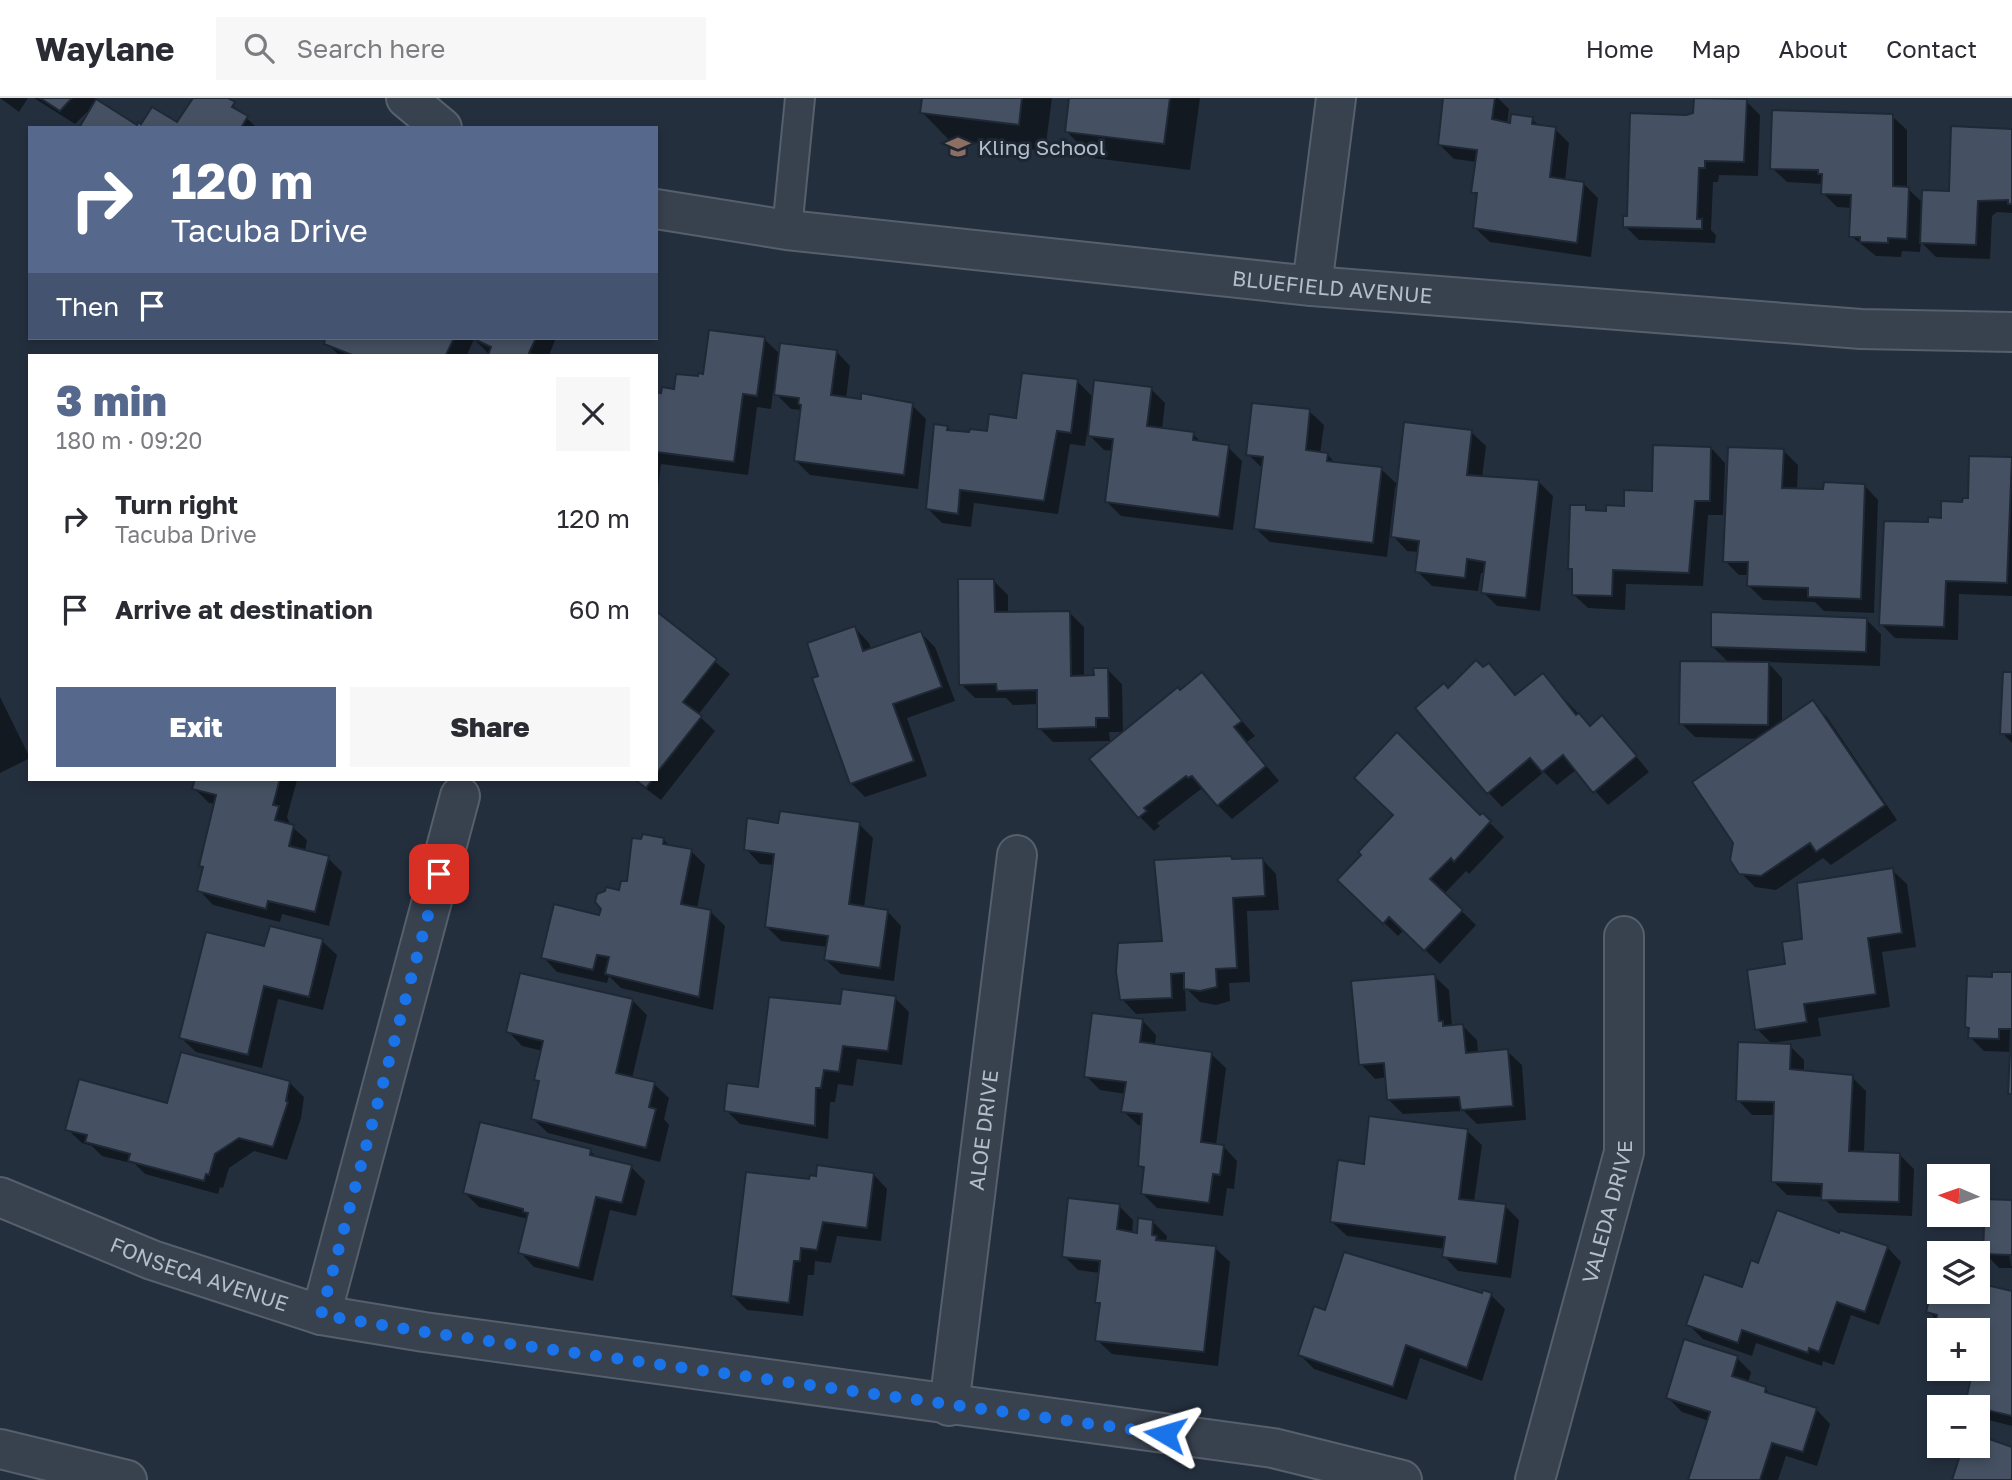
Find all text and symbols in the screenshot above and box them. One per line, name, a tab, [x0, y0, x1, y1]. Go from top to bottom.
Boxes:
search box	[216, 17, 706, 80]
text: Waylane	[35, 29, 174, 68]
icon: search	[240, 29, 278, 67]
text: Search here	[296, 33, 445, 64]
text: Home	[1586, 34, 1654, 63]
text: Map	[1692, 34, 1741, 63]
text: About	[1779, 34, 1848, 63]
text: Contact	[1886, 34, 1977, 63]
school or university icon: Kling School	[944, 133, 972, 161]
place label: Kling School	[978, 134, 1105, 160]
text: 120 m	[171, 151, 313, 210]
icon: right	[56, 154, 147, 245]
text: Tacuba Drive	[171, 211, 368, 249]
street label: BLUEFIELD AVENUE	[1231, 265, 1433, 308]
icon: arrive	[133, 287, 171, 325]
text: Then	[56, 291, 119, 322]
text: 3 min	[56, 375, 167, 425]
button: close	[556, 377, 630, 451]
text: 180 m · 09:20	[56, 426, 203, 454]
text: Turn right	[115, 489, 238, 520]
icon: right	[56, 500, 94, 538]
text: 120 m	[557, 503, 630, 534]
text: Tacuba Drive	[115, 520, 257, 548]
icon: arrive	[56, 591, 94, 629]
text: Arrive at destination	[115, 594, 373, 625]
text: 60 m	[569, 594, 630, 625]
button: Exit	[56, 687, 336, 767]
button: Share	[350, 687, 630, 767]
pin	[409, 844, 469, 904]
icon: arrive	[420, 855, 458, 893]
street label: ALOE DRIVE	[963, 1068, 1003, 1192]
street label: VALEDA DRIVE	[1576, 1140, 1637, 1286]
north arrow	[1927, 1164, 1990, 1227]
map controls	[1927, 1164, 1990, 1458]
street label: FONSECA AVENUE	[107, 1231, 292, 1317]
button: layers	[1927, 1241, 1990, 1304]
button: +	[1927, 1318, 1990, 1381]
button: −	[1927, 1395, 1990, 1458]
position arrow	[1128, 1397, 1202, 1471]

